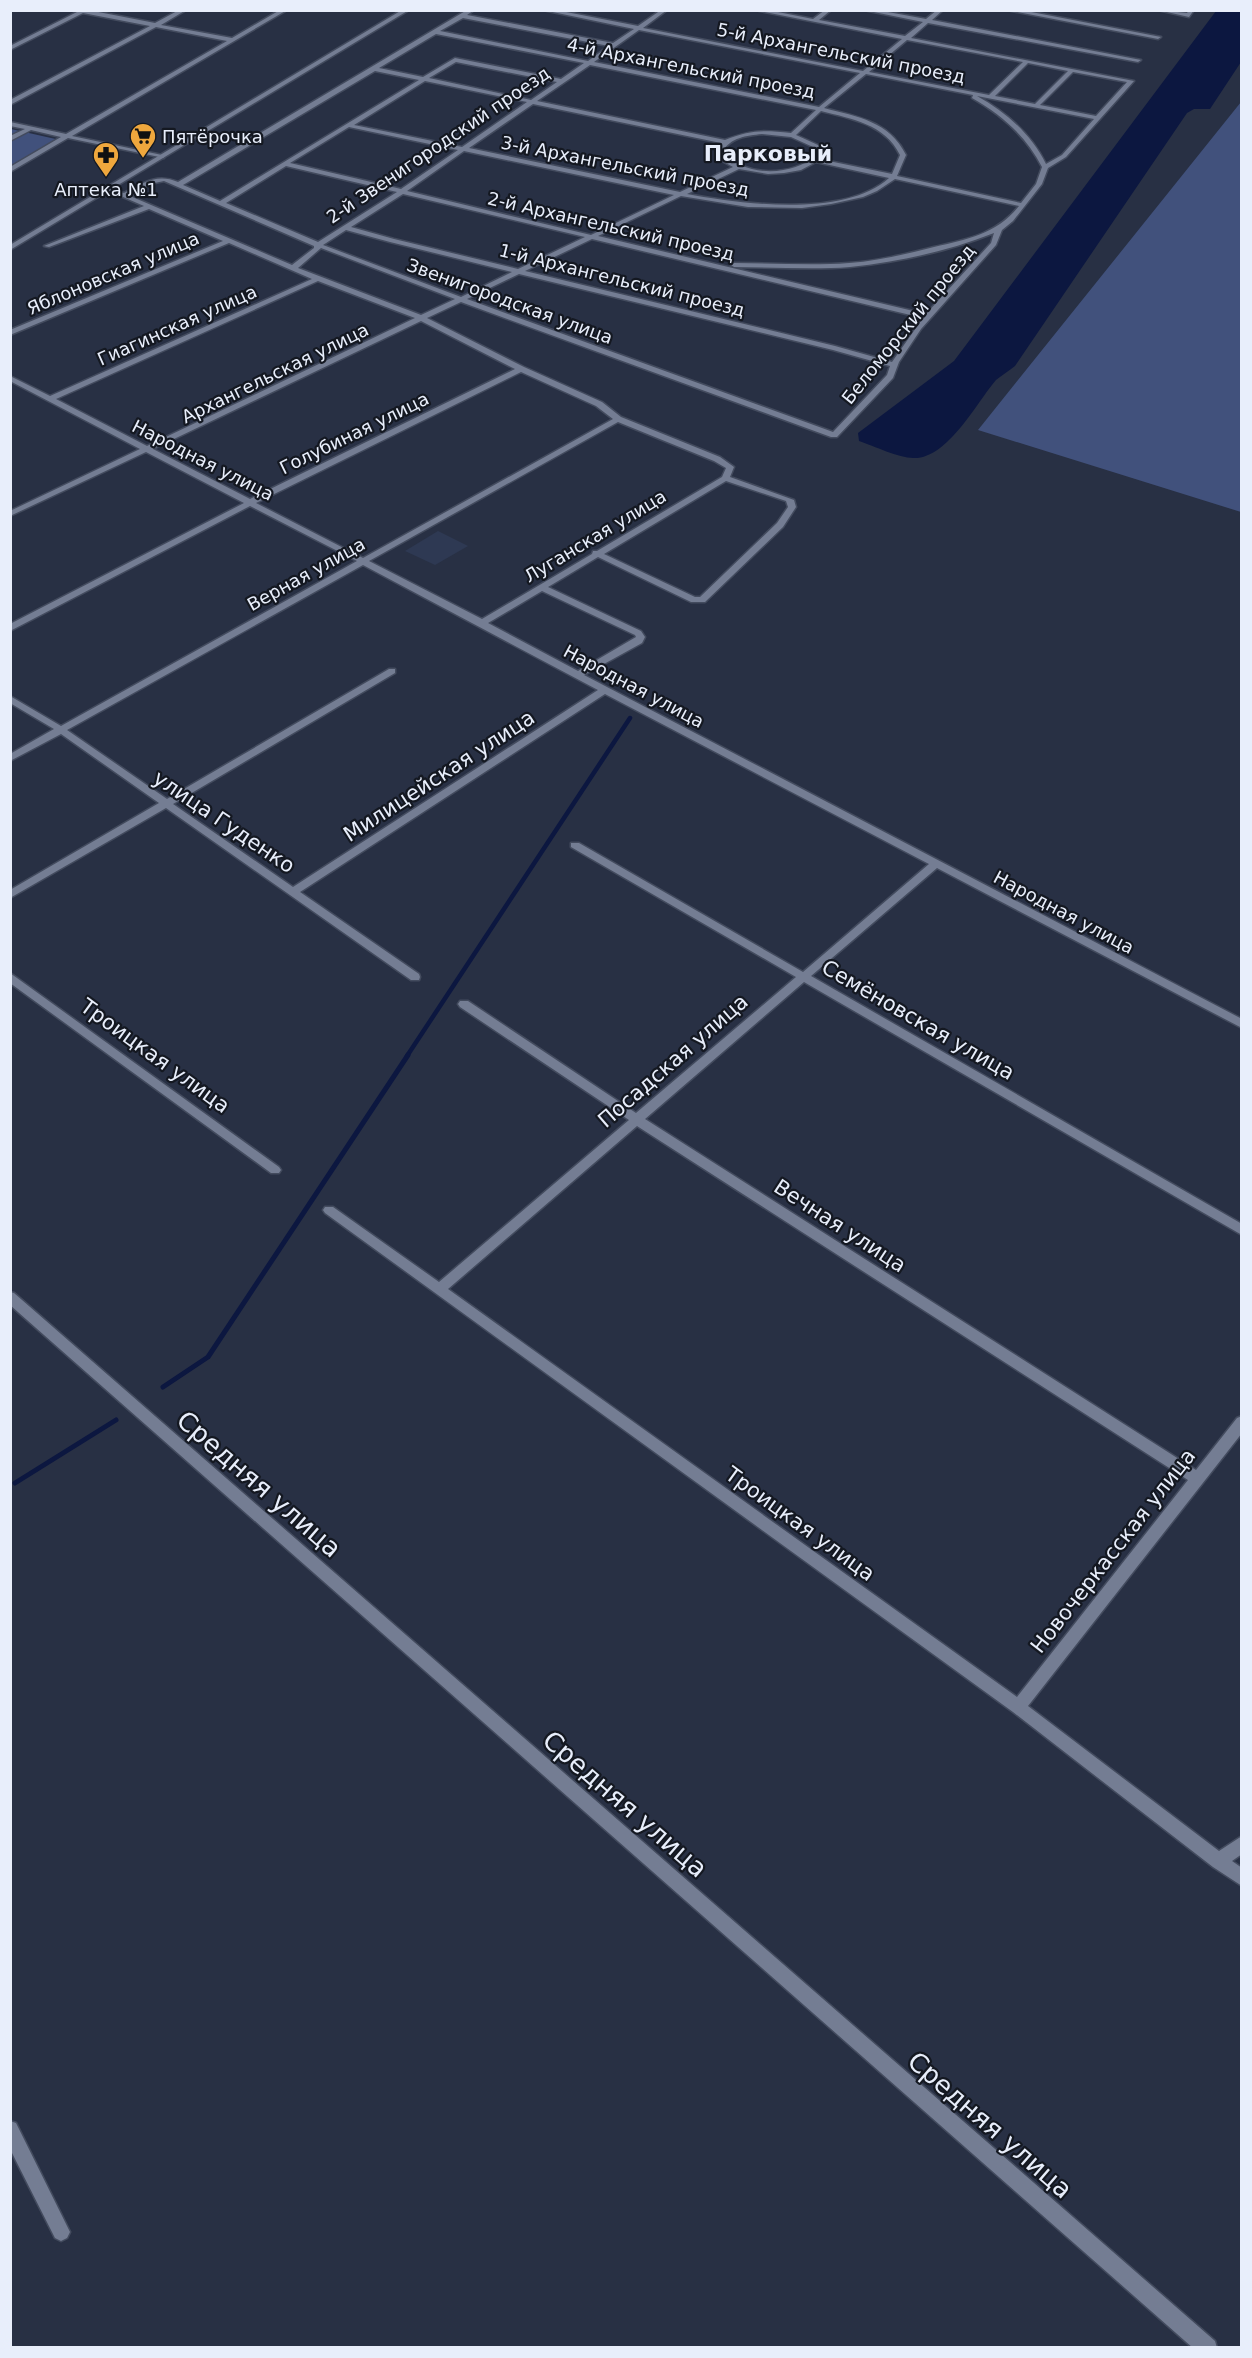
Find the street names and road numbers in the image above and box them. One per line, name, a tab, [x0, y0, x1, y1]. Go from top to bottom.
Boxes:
street label: 5-й Архангельский проезд	[715, 19, 967, 87]
street label: 4-й Архангельский проезд	[565, 34, 817, 102]
street label: 2-й Звенигородский проезд	[322, 62, 554, 228]
street label: 3-й Архангельский проезд	[499, 132, 751, 200]
street label: 2-й Архангельский проезд	[486, 187, 736, 265]
street label: Яблоновская улица	[24, 227, 202, 319]
street label: 1-й Архангельский проезд	[497, 239, 747, 321]
street label: Беломорский проезд	[837, 240, 979, 408]
street label: Звенигородская улица	[404, 254, 616, 348]
street label: Гиагинская улица	[94, 280, 260, 370]
street label: Архангельская улица	[178, 319, 372, 427]
street label: Голубиная улица	[276, 388, 432, 478]
street label: Народная улица	[129, 415, 277, 505]
street label: Луганская улица	[520, 485, 670, 587]
street label: Верная улица	[243, 533, 369, 615]
street label: Народная улица	[560, 640, 708, 732]
street label: Милицейская улица	[339, 705, 539, 847]
street label: улица Гуденко	[149, 766, 299, 878]
street label: Народная улица	[990, 866, 1138, 958]
street label: Семёновская улица	[817, 955, 1019, 1085]
street label: Посадская улица	[593, 989, 753, 1133]
street label: Троицкая улица	[75, 993, 234, 1118]
street label: Вечная улица	[770, 1174, 910, 1278]
street label: Средняя улица	[171, 1405, 347, 1563]
street label: Новочеркасская улица	[1026, 1444, 1200, 1658]
street label: Троицкая улица	[720, 1461, 879, 1586]
street label: Средняя улица	[537, 1725, 713, 1883]
street label: Средняя улица	[902, 2046, 1078, 2204]

